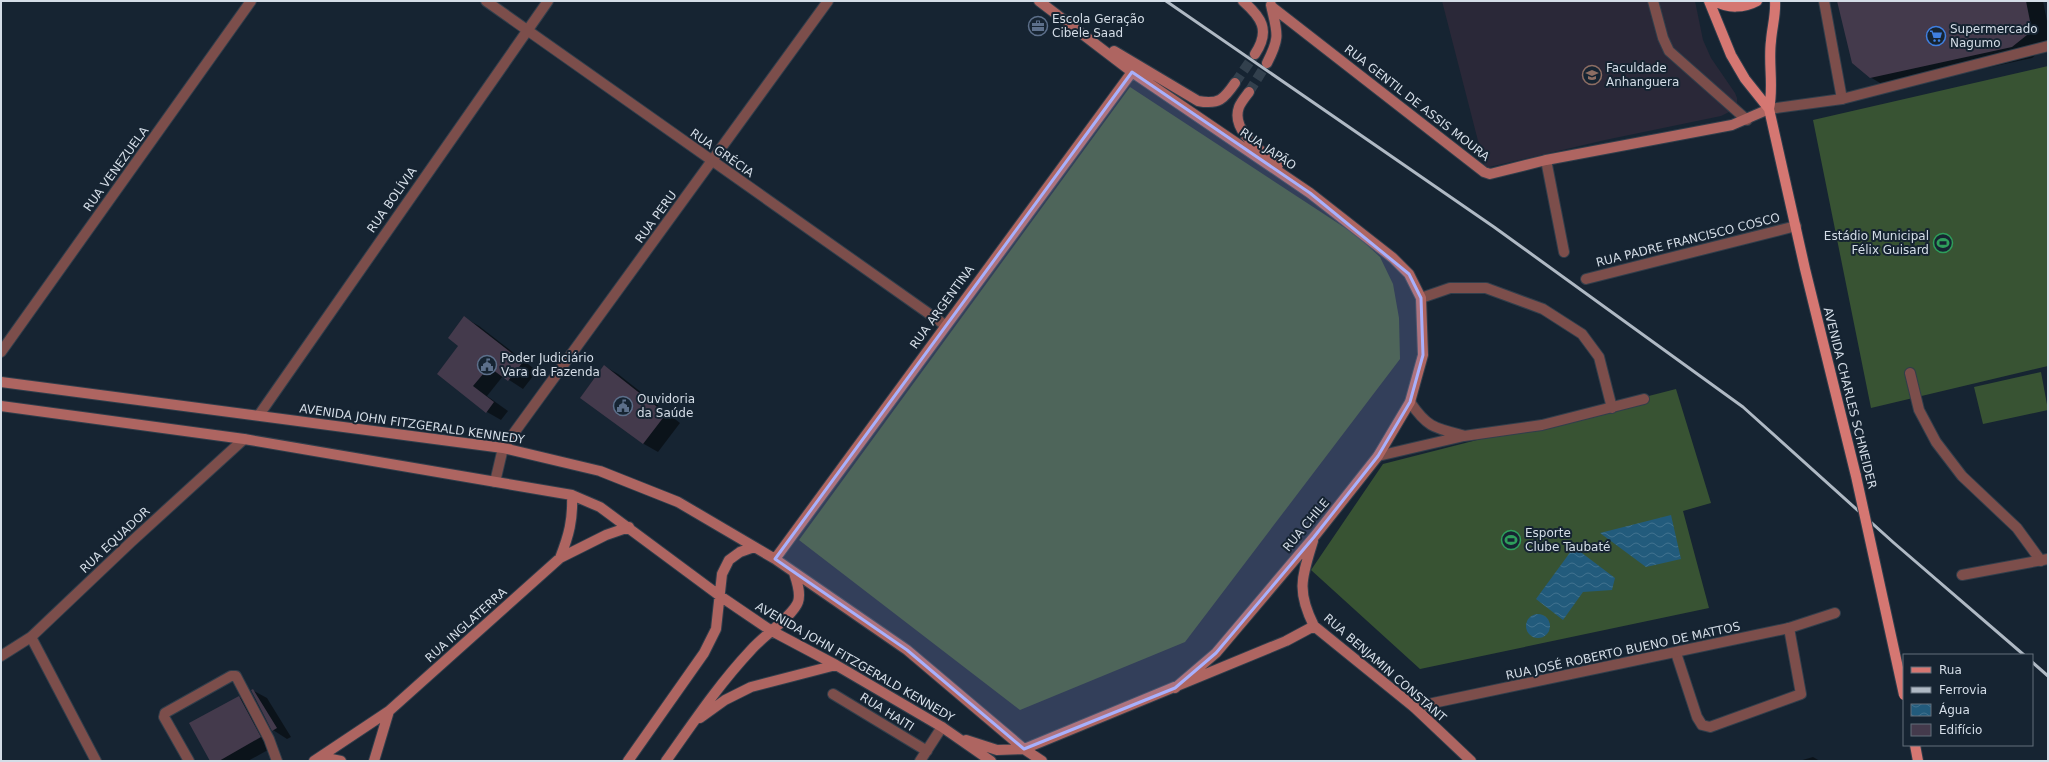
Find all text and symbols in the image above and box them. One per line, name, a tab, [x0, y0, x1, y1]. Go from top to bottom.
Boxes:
place label: Escola Geração Cibele Saad	[1052, 12, 1145, 40]
office icon: Escola Geração Cibele Saad	[1027, 15, 1049, 37]
place label: Supermercado Nagumo	[1950, 22, 2038, 50]
supermarket icon: Supermercado Nagumo	[1925, 25, 1947, 47]
street label: RUA GENTIL DE ASSIS MOURA	[1342, 42, 1493, 164]
place label: Faculdade Anhanguera	[1606, 61, 1679, 89]
school or university icon: Faculdade Anhanguera	[1581, 64, 1603, 86]
street label: RUA VENEZUELA	[81, 123, 152, 214]
street label: RUA JAPÃO	[1237, 124, 1299, 173]
street label: RUA GRÉCIA	[687, 125, 758, 181]
street label: RUA BOLÍVIA	[363, 163, 420, 235]
street label: RUA PERU	[632, 188, 680, 246]
street label: RUA PADRE FRANCISCO COSCO	[1595, 210, 1781, 270]
place label: Estádio Municipal Félix Guisard	[1824, 229, 1929, 257]
sports icon: Estádio Municipal Félix Guisard	[1932, 232, 1954, 254]
street label: RUA ARGENTINA	[907, 262, 977, 351]
street label: AVENIDA CHARLES SCHNEIDER	[1821, 306, 1879, 490]
place label: Poder Judiciário Vara da Fazenda	[501, 351, 600, 379]
public building icon: Poder Judiciário Vara da Fazenda	[476, 354, 498, 376]
place label: Ouvidoria da Saúde	[637, 392, 695, 420]
public building icon: Ouvidoria da Saúde	[612, 395, 634, 417]
street label: AVENIDA JOHN FITZGERALD KENNEDY	[299, 401, 526, 447]
street label: RUA CHILE	[1280, 496, 1332, 554]
street label: RUA EQUADOR	[77, 504, 153, 576]
place label: Esporte Clube Taubaté	[1525, 526, 1611, 554]
sports icon: Esporte Clube Taubaté	[1500, 529, 1522, 551]
street label: RUA INGLATERRA	[422, 584, 510, 665]
street label: AVENIDA JOHN FITZGERALD KENNEDY	[753, 599, 957, 725]
street label: RUA BENJAMIN CONSTANT	[1321, 611, 1450, 725]
street label: RUA JOSÉ ROBERTO BUENO DE MATTOS	[1504, 618, 1742, 683]
legend	[1903, 654, 2033, 746]
text: Rua	[1939, 663, 1962, 677]
text: Ferrovia	[1939, 683, 1987, 697]
street label: RUA HAITI	[858, 690, 916, 734]
text: Água	[1939, 702, 1970, 717]
text: Edifício	[1939, 723, 1982, 737]

